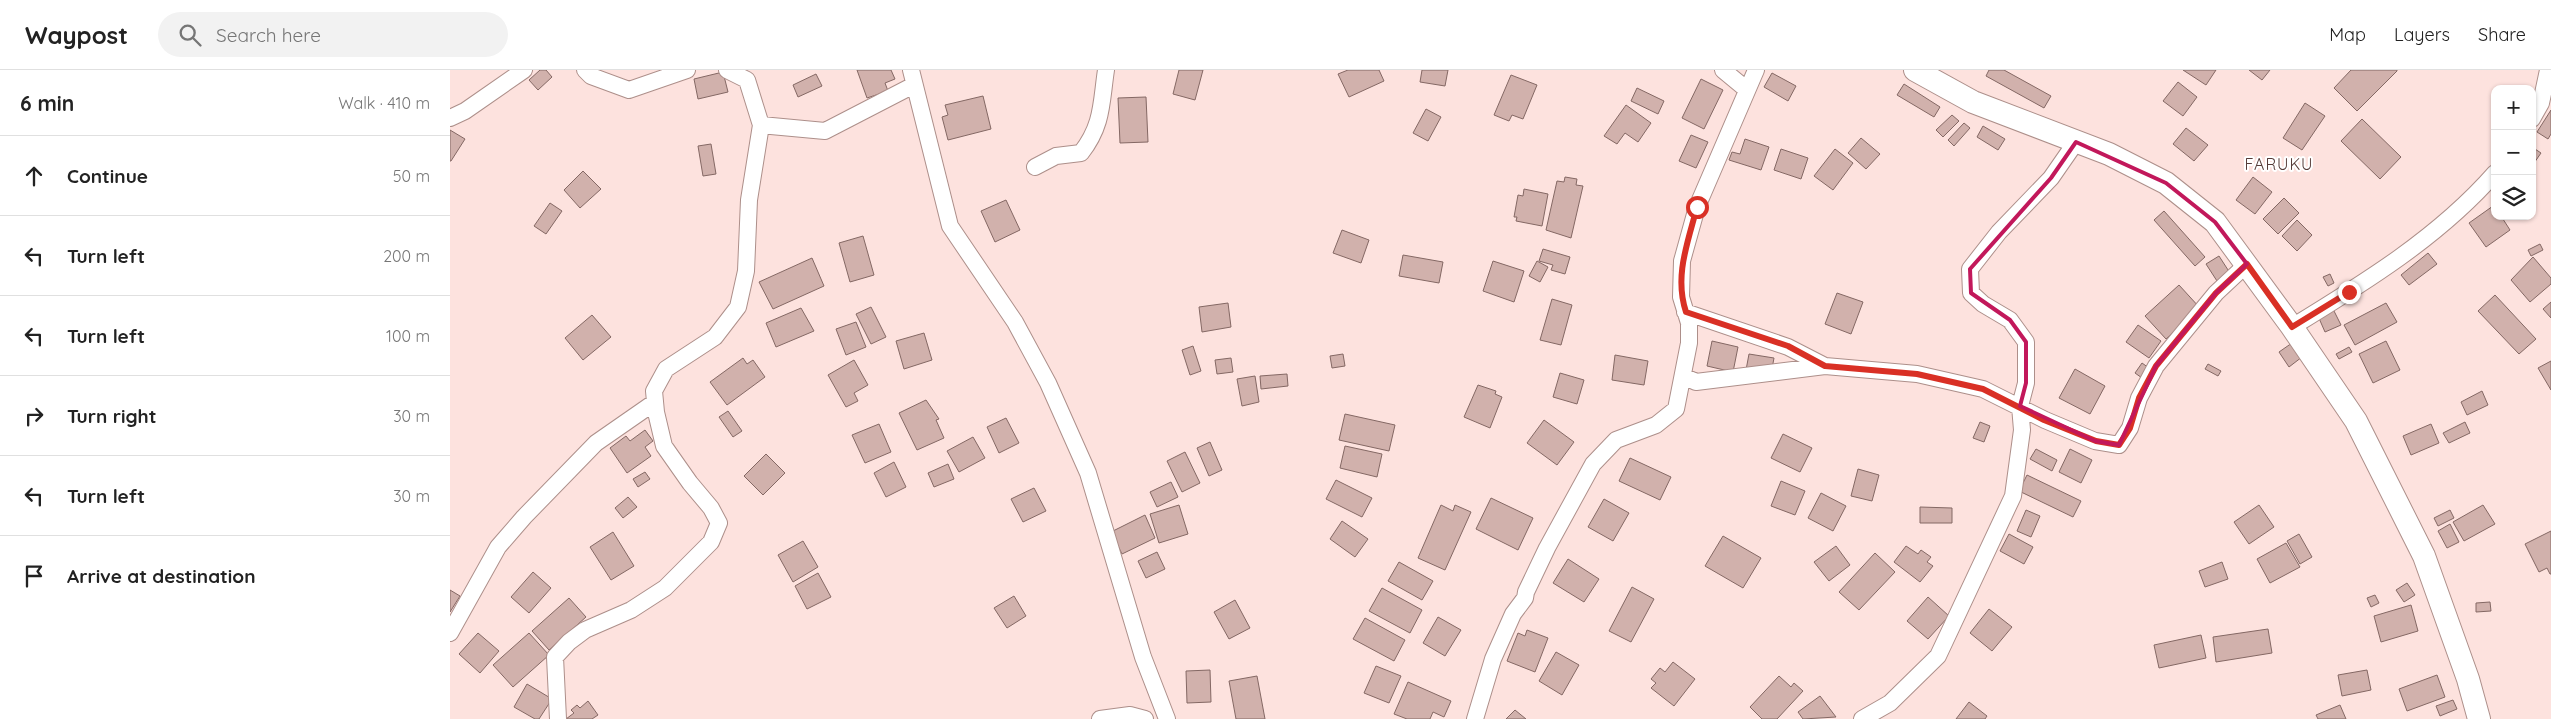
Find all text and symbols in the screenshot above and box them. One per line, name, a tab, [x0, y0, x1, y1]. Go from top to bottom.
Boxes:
search box	[158, 12, 508, 57]
text: Waypost	[25, 20, 128, 50]
icon: search	[176, 21, 204, 49]
text: Search here	[216, 23, 321, 47]
text: Map	[2329, 23, 2366, 46]
text: Layers	[2394, 23, 2450, 46]
text: Share	[2478, 23, 2526, 46]
map controls	[2491, 85, 2536, 220]
button: +	[2491, 85, 2536, 130]
text: 6 min	[20, 90, 74, 116]
text: Walk · 410 m	[338, 93, 430, 113]
button: −	[2491, 130, 2536, 175]
district label: FARUKU	[2245, 154, 2313, 174]
icon: ahead	[20, 162, 48, 190]
text: Continue	[67, 164, 148, 188]
text: 50 m	[393, 166, 430, 186]
button: layers	[2491, 175, 2536, 220]
route start	[1686, 196, 1709, 219]
icon: left	[20, 242, 48, 270]
text: Turn left	[67, 244, 145, 268]
text: 200 m	[383, 246, 430, 266]
route end	[2338, 281, 2361, 304]
icon: left	[20, 322, 48, 350]
text: Turn left	[67, 324, 145, 348]
text: 100 m	[386, 326, 430, 346]
icon: right	[20, 402, 48, 430]
text: Turn right	[67, 404, 156, 428]
text: 30 m	[393, 406, 430, 426]
icon: left	[20, 482, 48, 510]
text: Turn left	[67, 484, 145, 508]
text: 30 m	[393, 486, 430, 506]
icon: arrive	[20, 562, 48, 590]
text: Arrive at destination	[67, 564, 256, 588]

